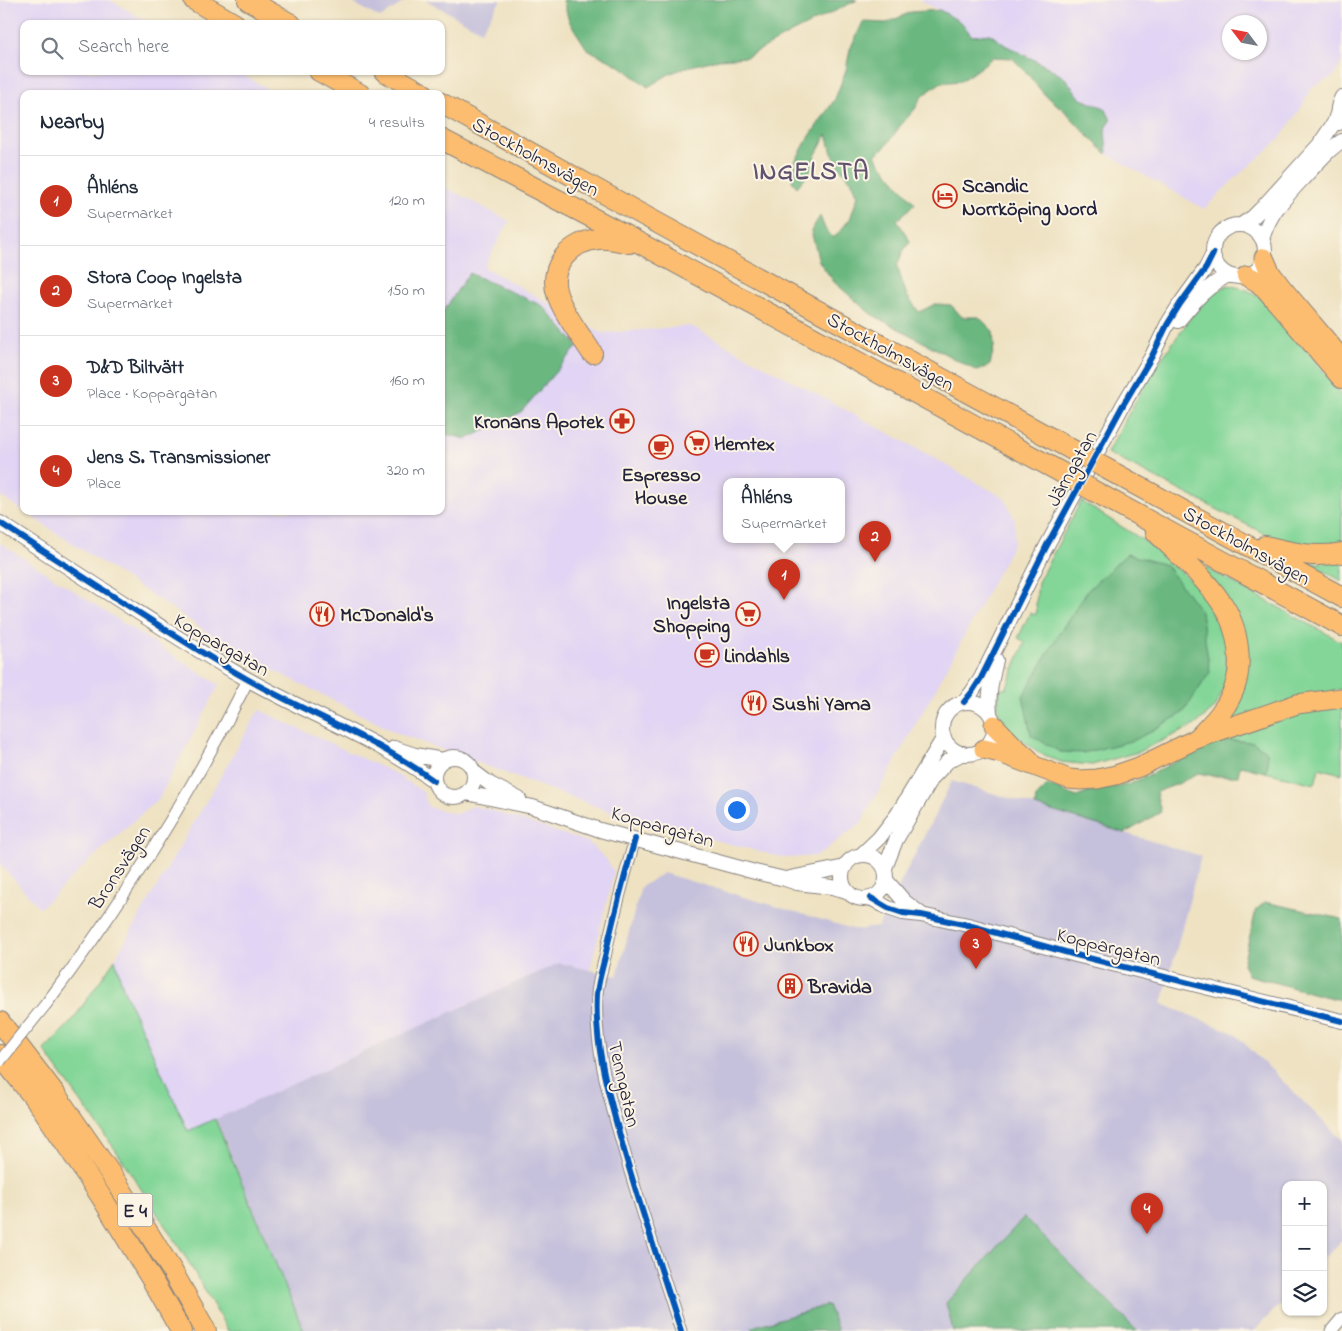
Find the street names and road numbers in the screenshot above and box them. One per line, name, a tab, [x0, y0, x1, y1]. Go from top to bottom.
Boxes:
street label: Stockholmsvägen	[465, 111, 604, 206]
street label: Stockholmsvägen	[820, 306, 959, 401]
street label: Järngatan	[1040, 426, 1107, 513]
street label: Stockholmsvägen	[1176, 500, 1315, 595]
street label: Koppargatan	[167, 607, 274, 686]
street label: Koppargatan	[607, 800, 717, 858]
street label: Bronsvägen	[82, 820, 160, 918]
street label: Koppargatan	[1053, 922, 1163, 976]
street label: Tenngatan	[598, 1039, 647, 1131]
road number: E 4	[118, 1194, 152, 1226]

